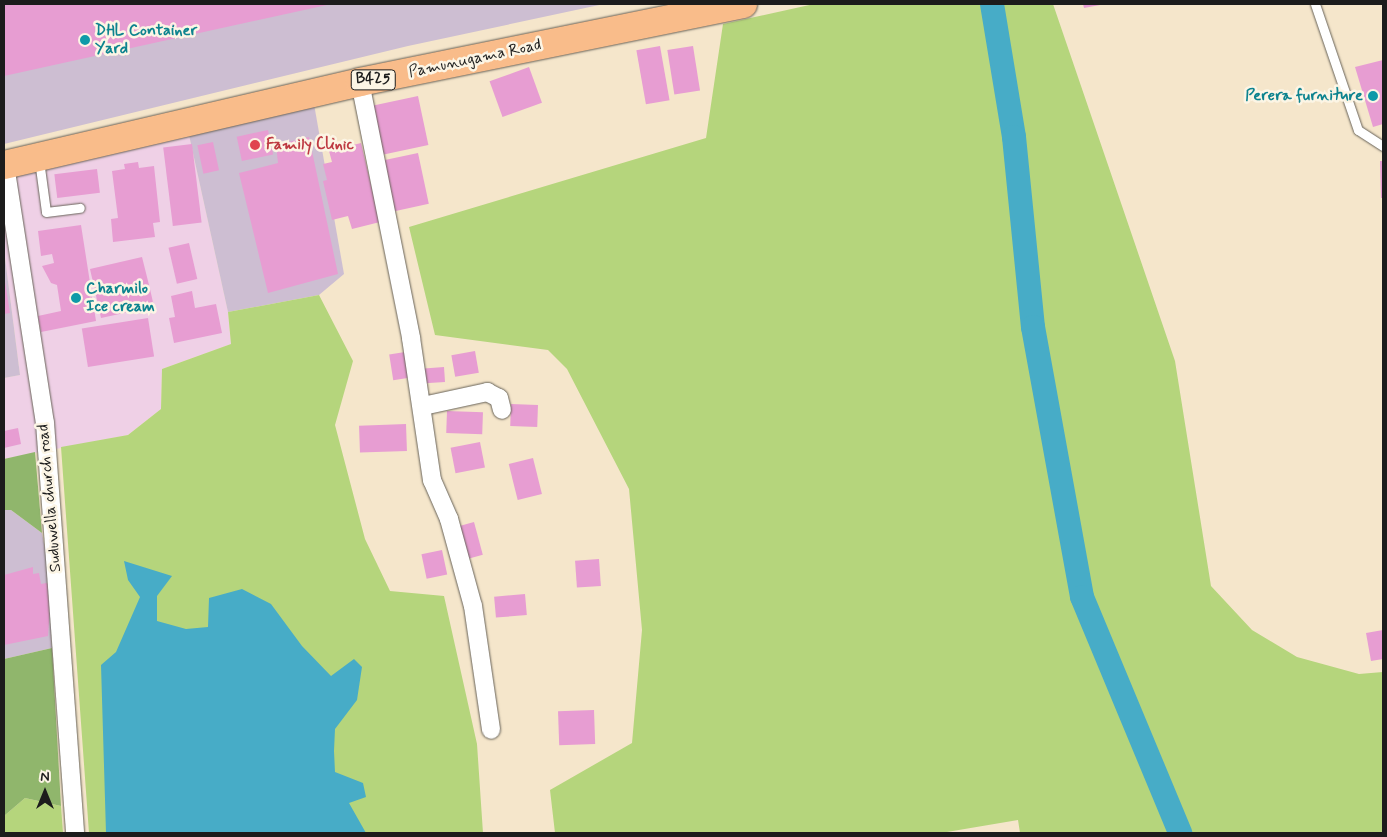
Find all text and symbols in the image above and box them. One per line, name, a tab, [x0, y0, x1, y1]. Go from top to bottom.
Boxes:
place label: DHL Container Yard	[95, 21, 197, 59]
marker: DHL Container Yard	[79, 34, 91, 46]
street label: Pamunugama Road	[407, 36, 543, 82]
road number: B425	[350, 68, 396, 92]
place label: Perera furniture	[1245, 86, 1363, 106]
marker: Perera furniture	[1367, 90, 1379, 102]
place label: Family Clinic	[266, 135, 356, 155]
marker: Family Clinic	[248, 138, 262, 152]
place label: Charmilo Ice cream	[86, 279, 158, 317]
marker: Charmilo Ice cream	[70, 292, 82, 304]
street label: Suduwella church road	[34, 423, 66, 573]
north arrow	[20, 767, 70, 817]
text: N	[40, 768, 50, 786]

